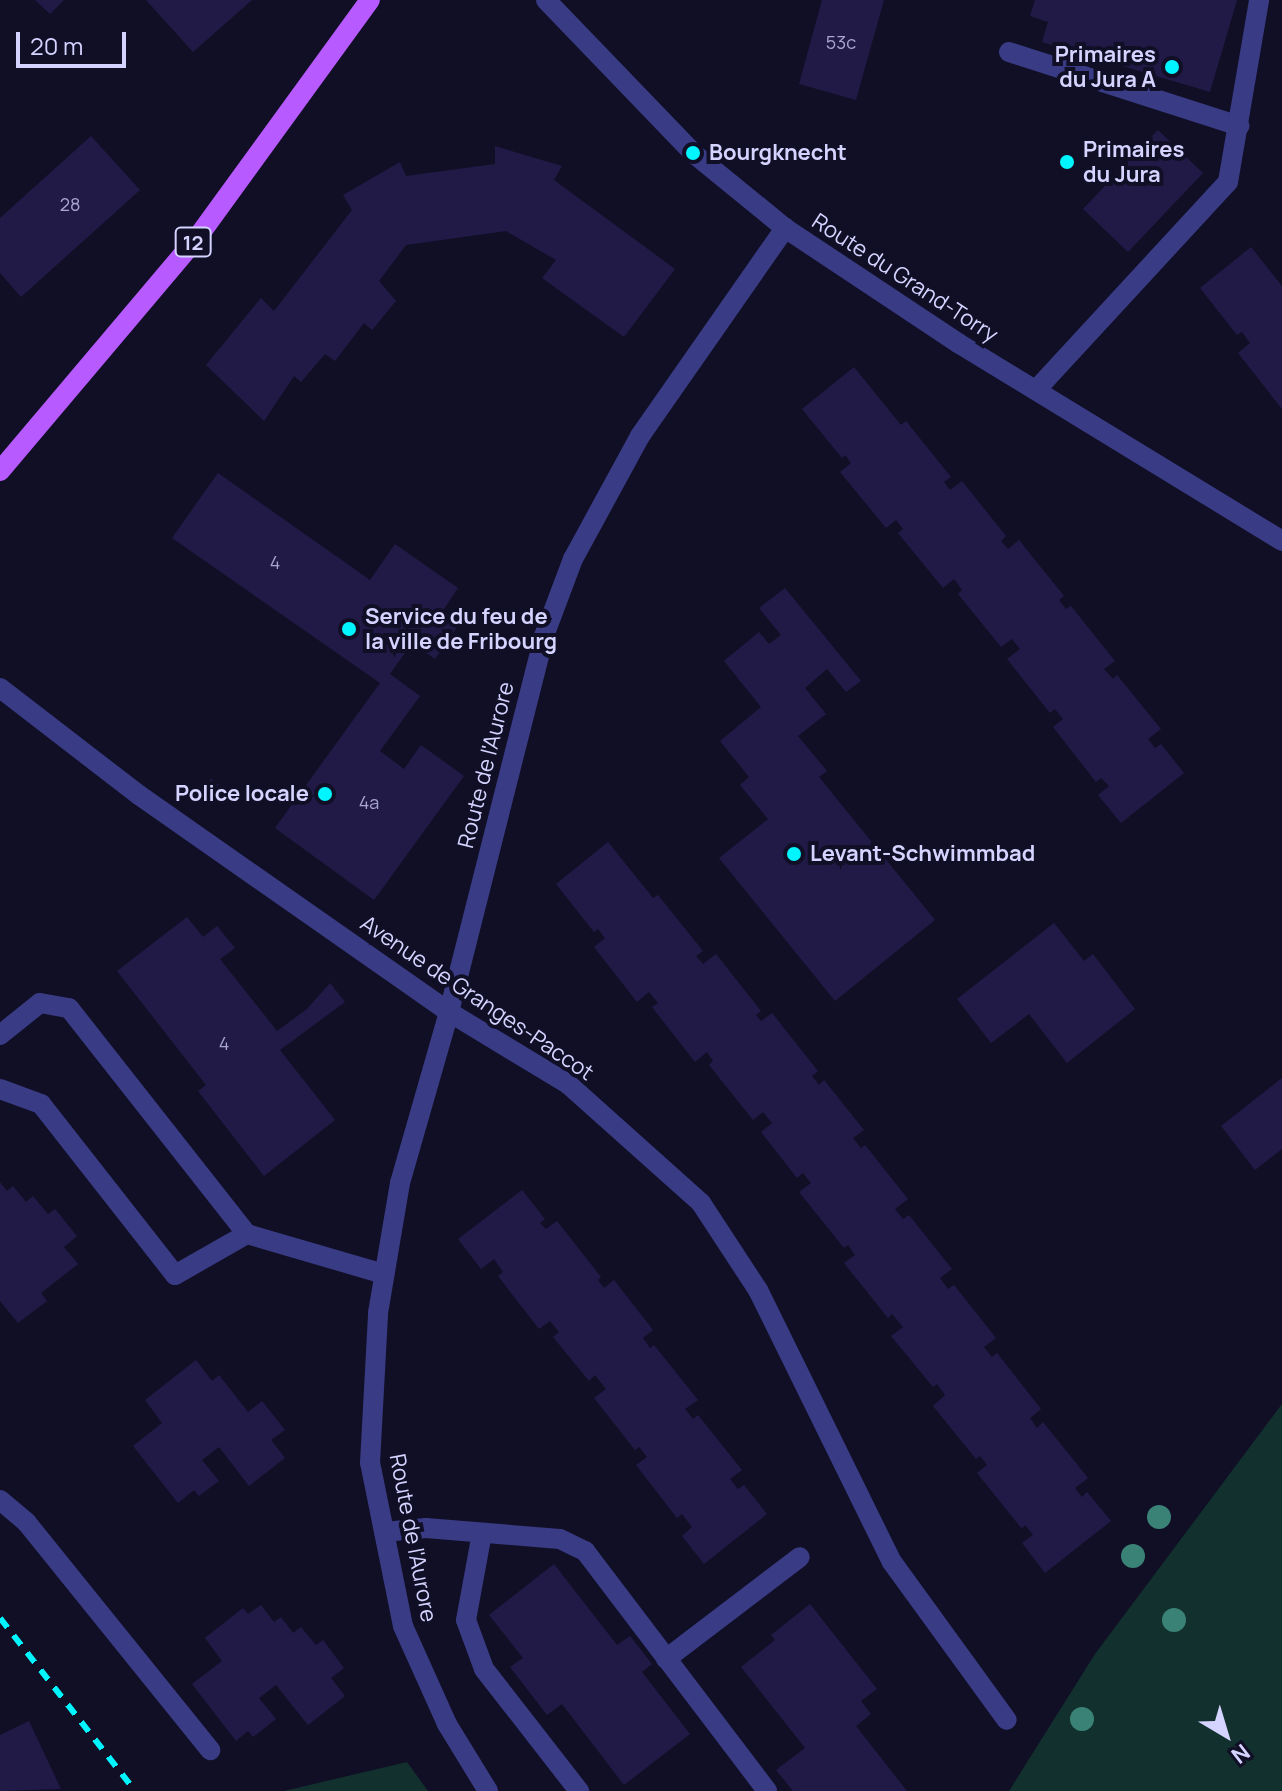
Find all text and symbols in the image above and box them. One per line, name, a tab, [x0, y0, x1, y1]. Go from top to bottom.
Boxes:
scale bar	[20, 16, 130, 66]
text: 20 m	[30, 29, 83, 62]
house number: 53c	[826, 31, 856, 53]
place label: Primaires du Jura A	[1055, 41, 1156, 92]
marker: Primaires du Jura A	[1163, 58, 1181, 76]
place label: Primaires du Jura	[1083, 136, 1184, 188]
place label: Bourgknecht	[709, 140, 847, 166]
marker: Bourgknecht	[684, 144, 702, 162]
marker: Primaires du Jura	[1058, 153, 1076, 171]
house number: 28	[60, 193, 80, 215]
street label: Route du Grand-Torry	[807, 208, 1003, 348]
road number: 12	[173, 226, 213, 258]
house number: 4	[270, 551, 280, 573]
place label: Service du feu de la ville de Fribourg	[365, 603, 557, 654]
marker: Service du feu de la ville de Fribourg	[340, 620, 358, 638]
street label: Route de l'Aurore	[453, 679, 519, 851]
place label: Police locale	[175, 781, 309, 807]
marker: Police locale	[316, 785, 334, 803]
house number: 4a	[359, 791, 379, 813]
place label: Levant-Schwimmbad	[810, 841, 1035, 867]
marker: Levant-Schwimmbad	[785, 845, 803, 863]
street label: Avenue de Granges-Paccot	[355, 910, 599, 1086]
house number: 4	[219, 1032, 229, 1054]
street label: Route de l'Aurore	[384, 1452, 442, 1624]
north arrow	[1186, 1695, 1266, 1775]
text: N	[1225, 1737, 1256, 1771]

